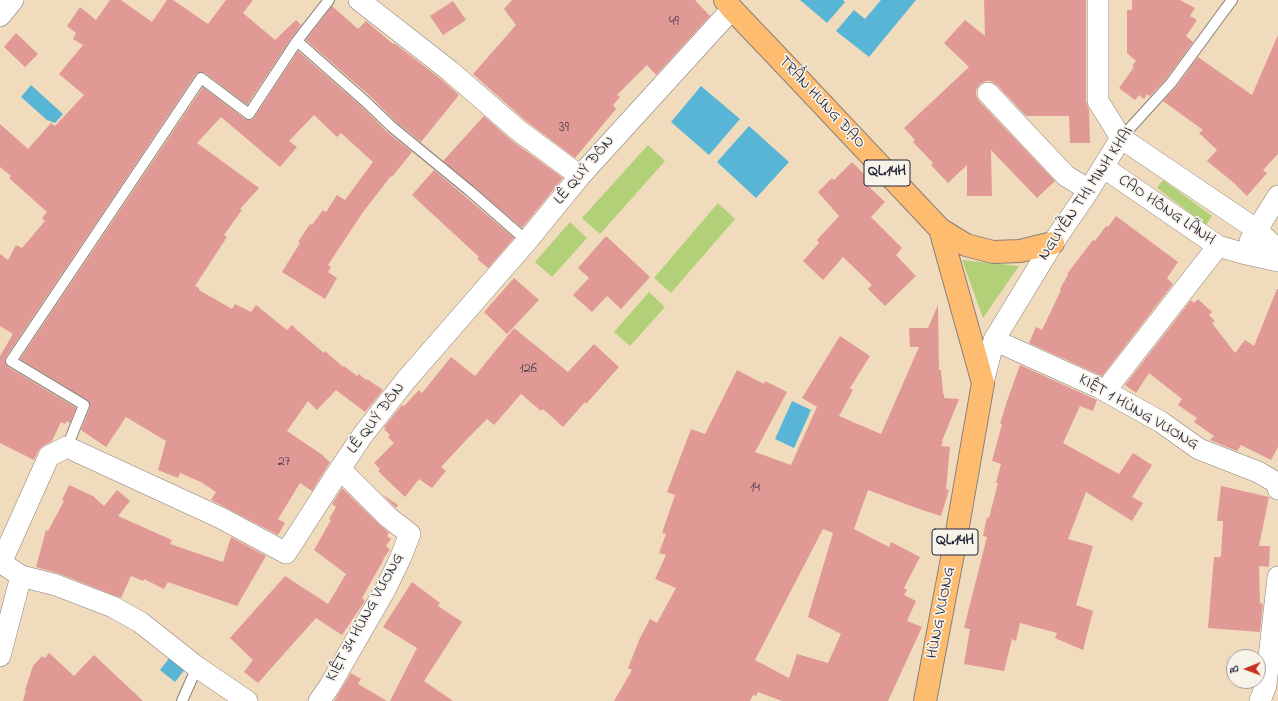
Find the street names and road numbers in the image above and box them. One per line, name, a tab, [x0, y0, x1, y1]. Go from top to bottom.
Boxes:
street label: TRẦN HƯNG ĐẠO	[773, 53, 869, 153]
street label: NGUYỄN THỊ MINH KHAI	[1035, 123, 1139, 265]
street label: LÊ QUÝ ĐÔN	[551, 132, 619, 210]
road number: QL.14H	[864, 160, 910, 186]
street label: CAO HỒNG LÃNH	[1114, 171, 1218, 251]
street label: KIỆT 1 HÙNG VƯƠNG	[1075, 371, 1201, 455]
street label: LÊ QUÝ ĐÔN	[344, 380, 410, 458]
road number: QL.14H	[932, 529, 978, 555]
street label: KIỆT 34 HÙNG VƯƠNG	[323, 551, 409, 685]
street label: HÙNG VƯƠNG	[924, 565, 960, 661]

